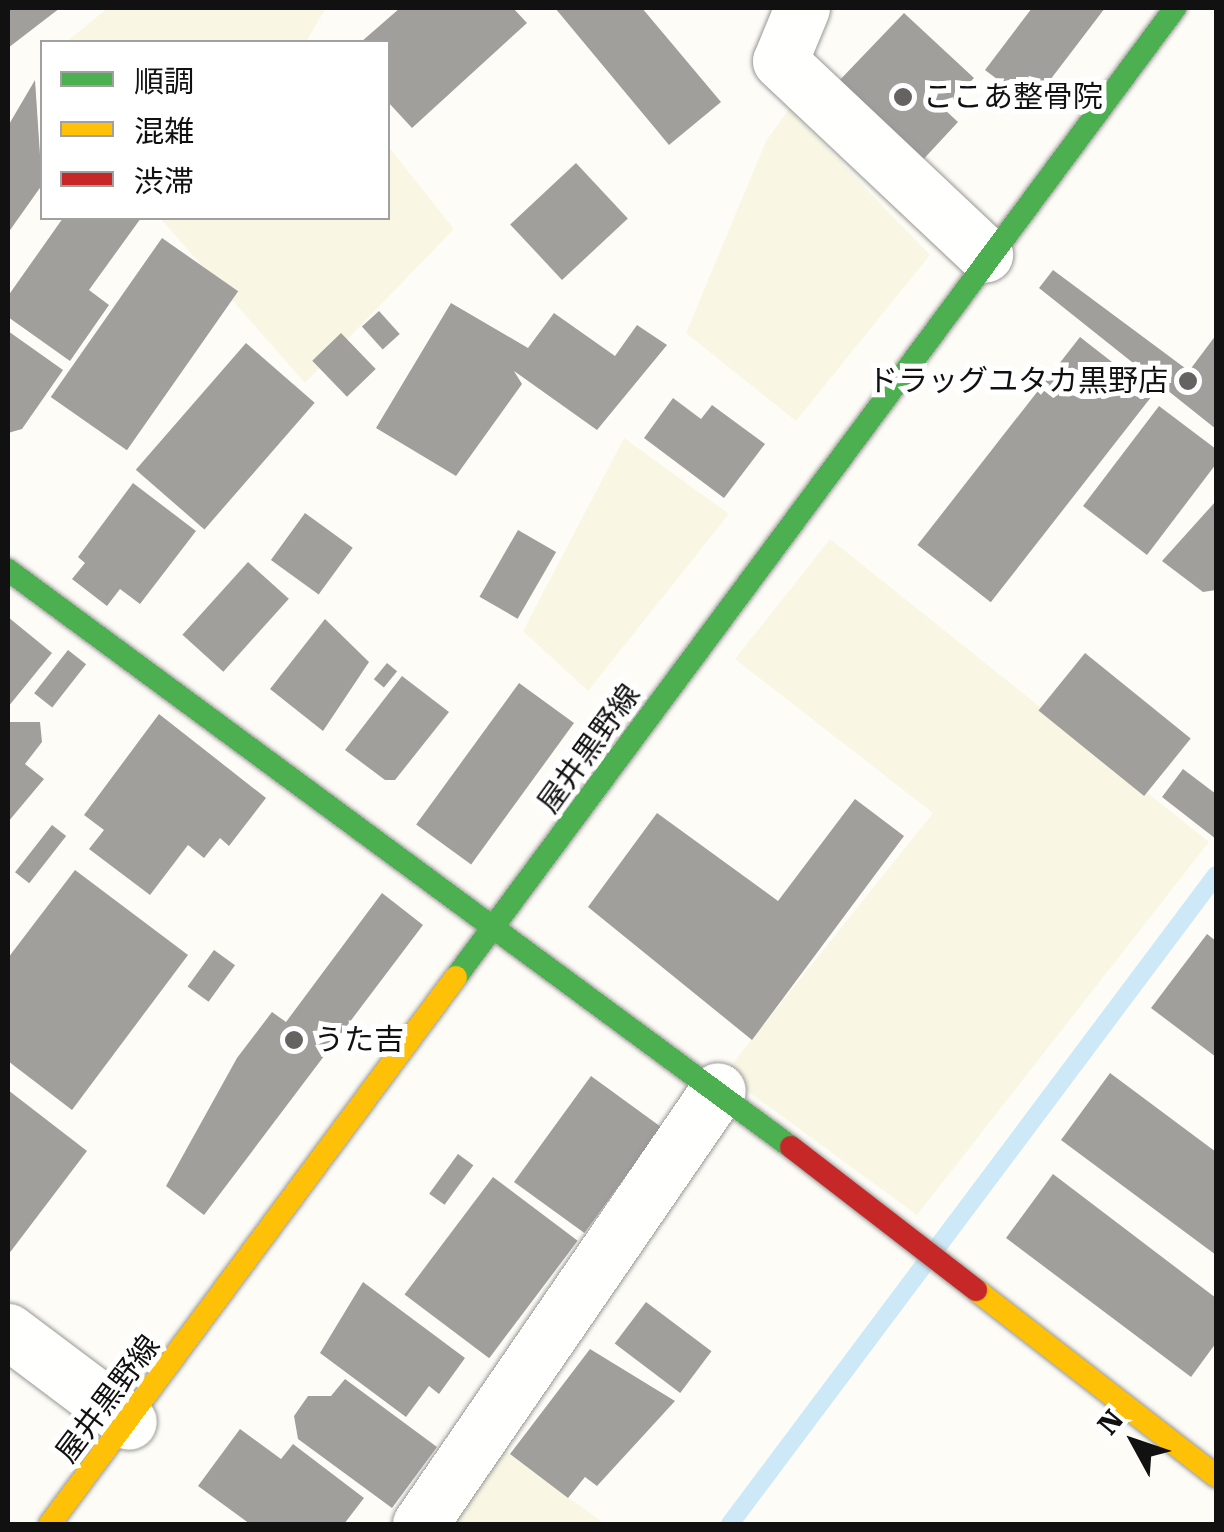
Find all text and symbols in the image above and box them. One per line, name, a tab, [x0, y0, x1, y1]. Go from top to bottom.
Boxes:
legend	[40, 40, 390, 220]
text: 順調	[134, 64, 194, 99]
place label: ここあ整骨院	[923, 79, 1103, 115]
marker: ここあ整骨院	[892, 86, 914, 108]
text: 混雑	[134, 114, 194, 149]
text: 渋滞	[134, 164, 194, 199]
place label: ドラッグユタカ黒野店	[868, 363, 1168, 399]
marker: ドラッグユタカ黒野店	[1177, 370, 1199, 392]
street label: 屋井黒野線	[530, 678, 648, 820]
place label: うた吉	[314, 1022, 404, 1058]
marker: うた吉	[283, 1029, 305, 1051]
street label: 屋井黒野線	[48, 1328, 168, 1470]
north arrow	[1084, 1392, 1184, 1492]
text: N	[1091, 1404, 1130, 1441]

